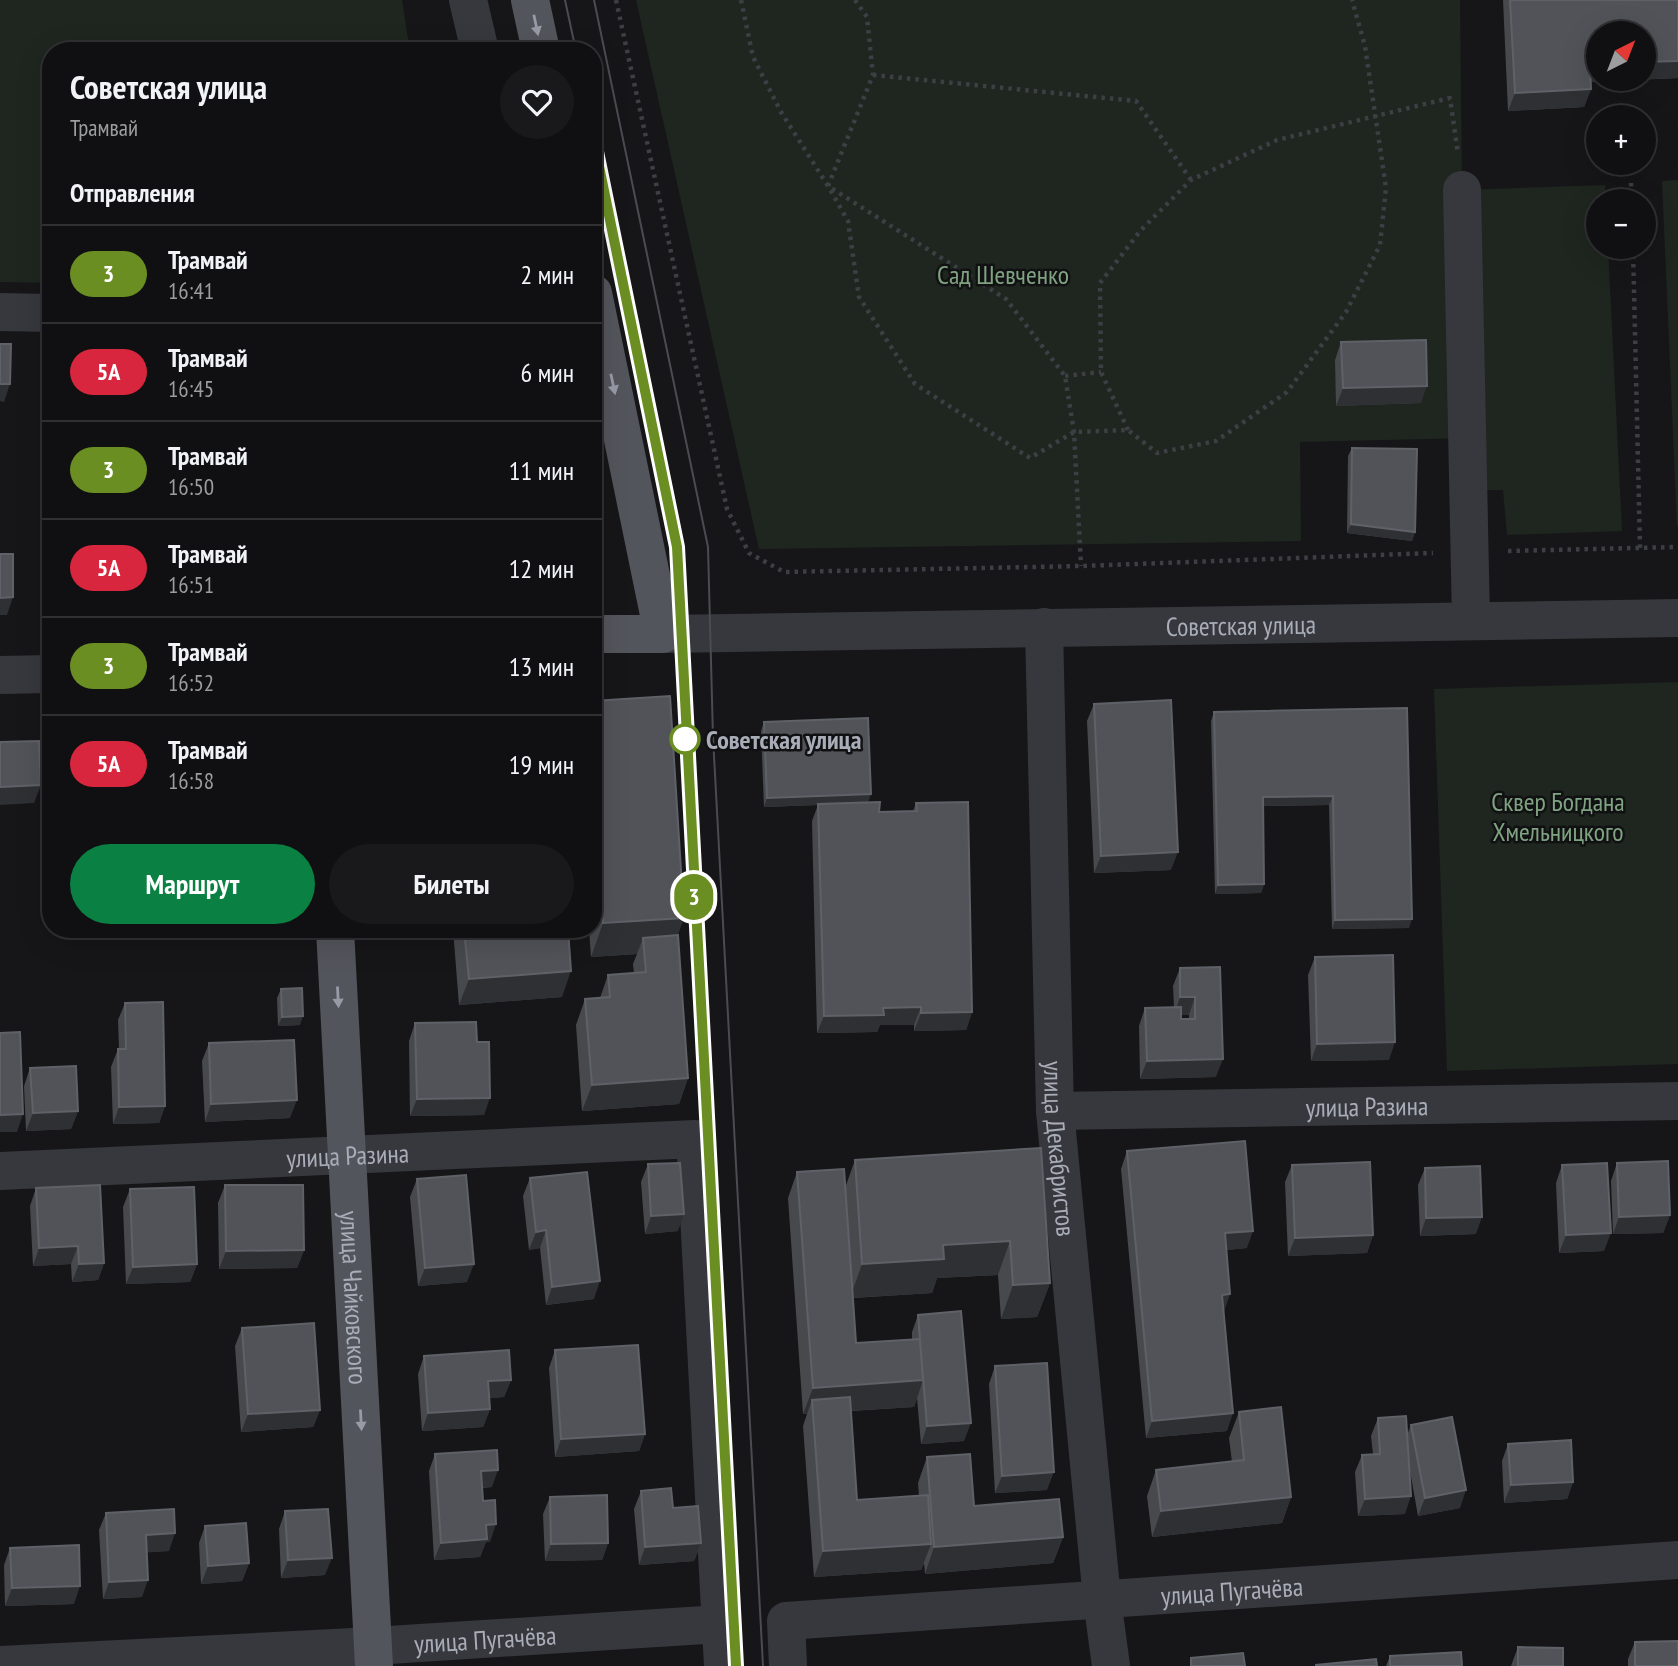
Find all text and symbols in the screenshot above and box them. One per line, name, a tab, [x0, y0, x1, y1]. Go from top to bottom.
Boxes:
one-way arrow	[530, 14, 541, 36]
north arrow	[1586, 21, 1656, 91]
map controls	[1586, 21, 1656, 259]
text: Советская улица	[70, 65, 267, 108]
button: heart	[500, 65, 574, 139]
button: +	[1586, 105, 1656, 175]
text: Трамвай	[70, 113, 138, 142]
text: Отправления	[70, 176, 195, 209]
button: −	[1586, 189, 1656, 259]
text: Трамвай	[168, 243, 248, 276]
text: 3	[103, 258, 114, 289]
text: 2 мин	[521, 258, 574, 291]
park label: Сад Шевченко	[937, 258, 1069, 291]
text: 16:41	[168, 276, 214, 305]
text: Трамвай	[168, 341, 248, 374]
text: 5А	[97, 356, 120, 387]
text: 6 мин	[521, 356, 574, 389]
one-way arrow	[607, 373, 618, 395]
text: 16:45	[168, 374, 214, 403]
text: Трамвай	[168, 439, 248, 472]
text: 3	[103, 454, 114, 485]
text: 11 мин	[509, 454, 574, 487]
text: 16:50	[168, 472, 214, 501]
text: Трамвай	[168, 537, 248, 570]
text: 5А	[97, 552, 120, 583]
text: 12 мин	[509, 552, 574, 585]
text: 16:51	[168, 570, 214, 599]
street label: Советская улица	[1166, 607, 1316, 643]
text: Трамвай	[168, 635, 248, 668]
text: 3	[103, 650, 114, 681]
text: 13 мин	[509, 650, 574, 683]
text: 16:52	[168, 668, 214, 697]
place label: Советская улица	[706, 723, 861, 756]
marker: Советская улица	[670, 724, 700, 754]
text: Трамвай	[168, 733, 248, 766]
text: 5А	[97, 748, 120, 779]
text: 19 мин	[509, 748, 574, 781]
text: 16:58	[168, 766, 214, 795]
park label: Сквер Богдана Хмельницкого	[1491, 785, 1625, 848]
button: Маршрут	[70, 844, 315, 924]
button: Билеты	[329, 844, 574, 924]
line badge: 3	[671, 874, 717, 920]
text: 3	[688, 881, 700, 912]
one-way arrow	[333, 987, 344, 1009]
street label: улица Декабристов	[1037, 1061, 1083, 1238]
street label: улица Разина	[1305, 1089, 1429, 1123]
street label: улица Разина	[286, 1136, 410, 1174]
street label: улица Чайковского	[333, 1210, 376, 1385]
one-way arrow	[355, 1410, 366, 1432]
street label: улица Пугачёва	[1160, 1569, 1304, 1612]
street label: улица Пугачёва	[413, 1618, 557, 1660]

